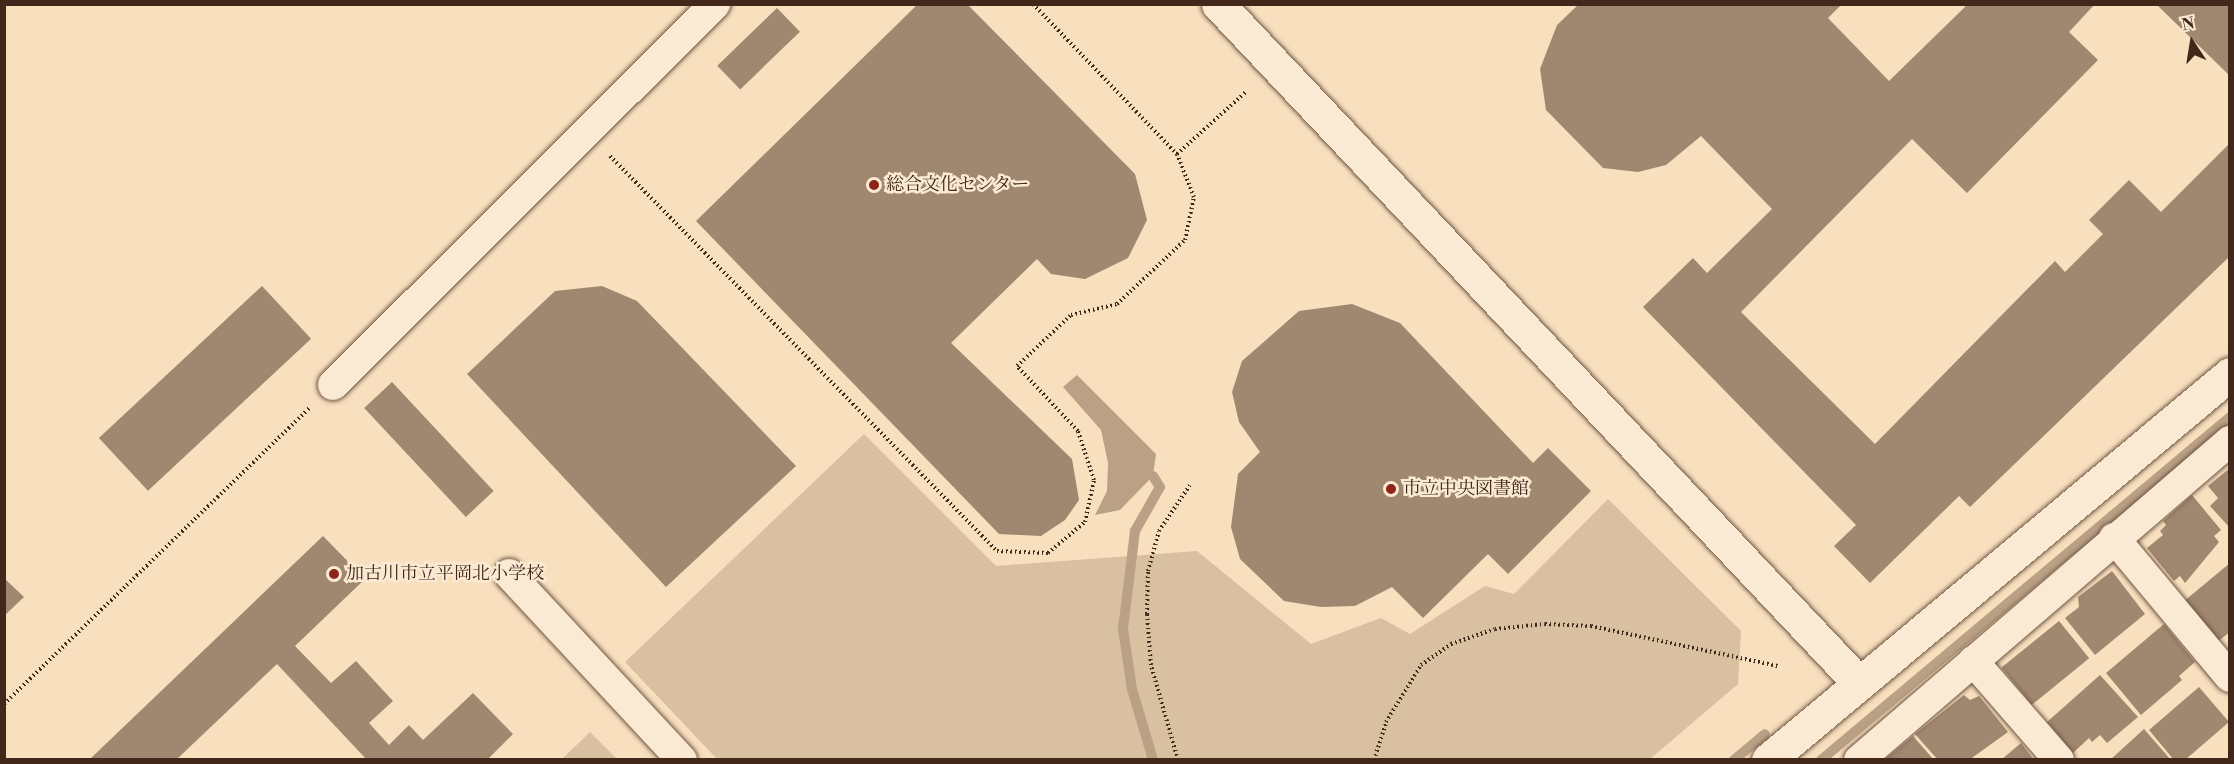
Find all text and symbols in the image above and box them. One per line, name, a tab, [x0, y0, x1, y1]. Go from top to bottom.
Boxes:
north arrow	[2162, 12, 2222, 72]
text: N	[2180, 13, 2197, 35]
place label: 総合文化センター	[886, 174, 1030, 196]
marker: 総合文化センター	[867, 178, 881, 192]
place label: 市立中央図書館	[1403, 478, 1529, 500]
marker: 市立中央図書館	[1384, 482, 1398, 496]
place label: 加古川市立平岡北小学校	[346, 563, 544, 585]
marker: 加古川市立平岡北小学校	[327, 567, 341, 581]

